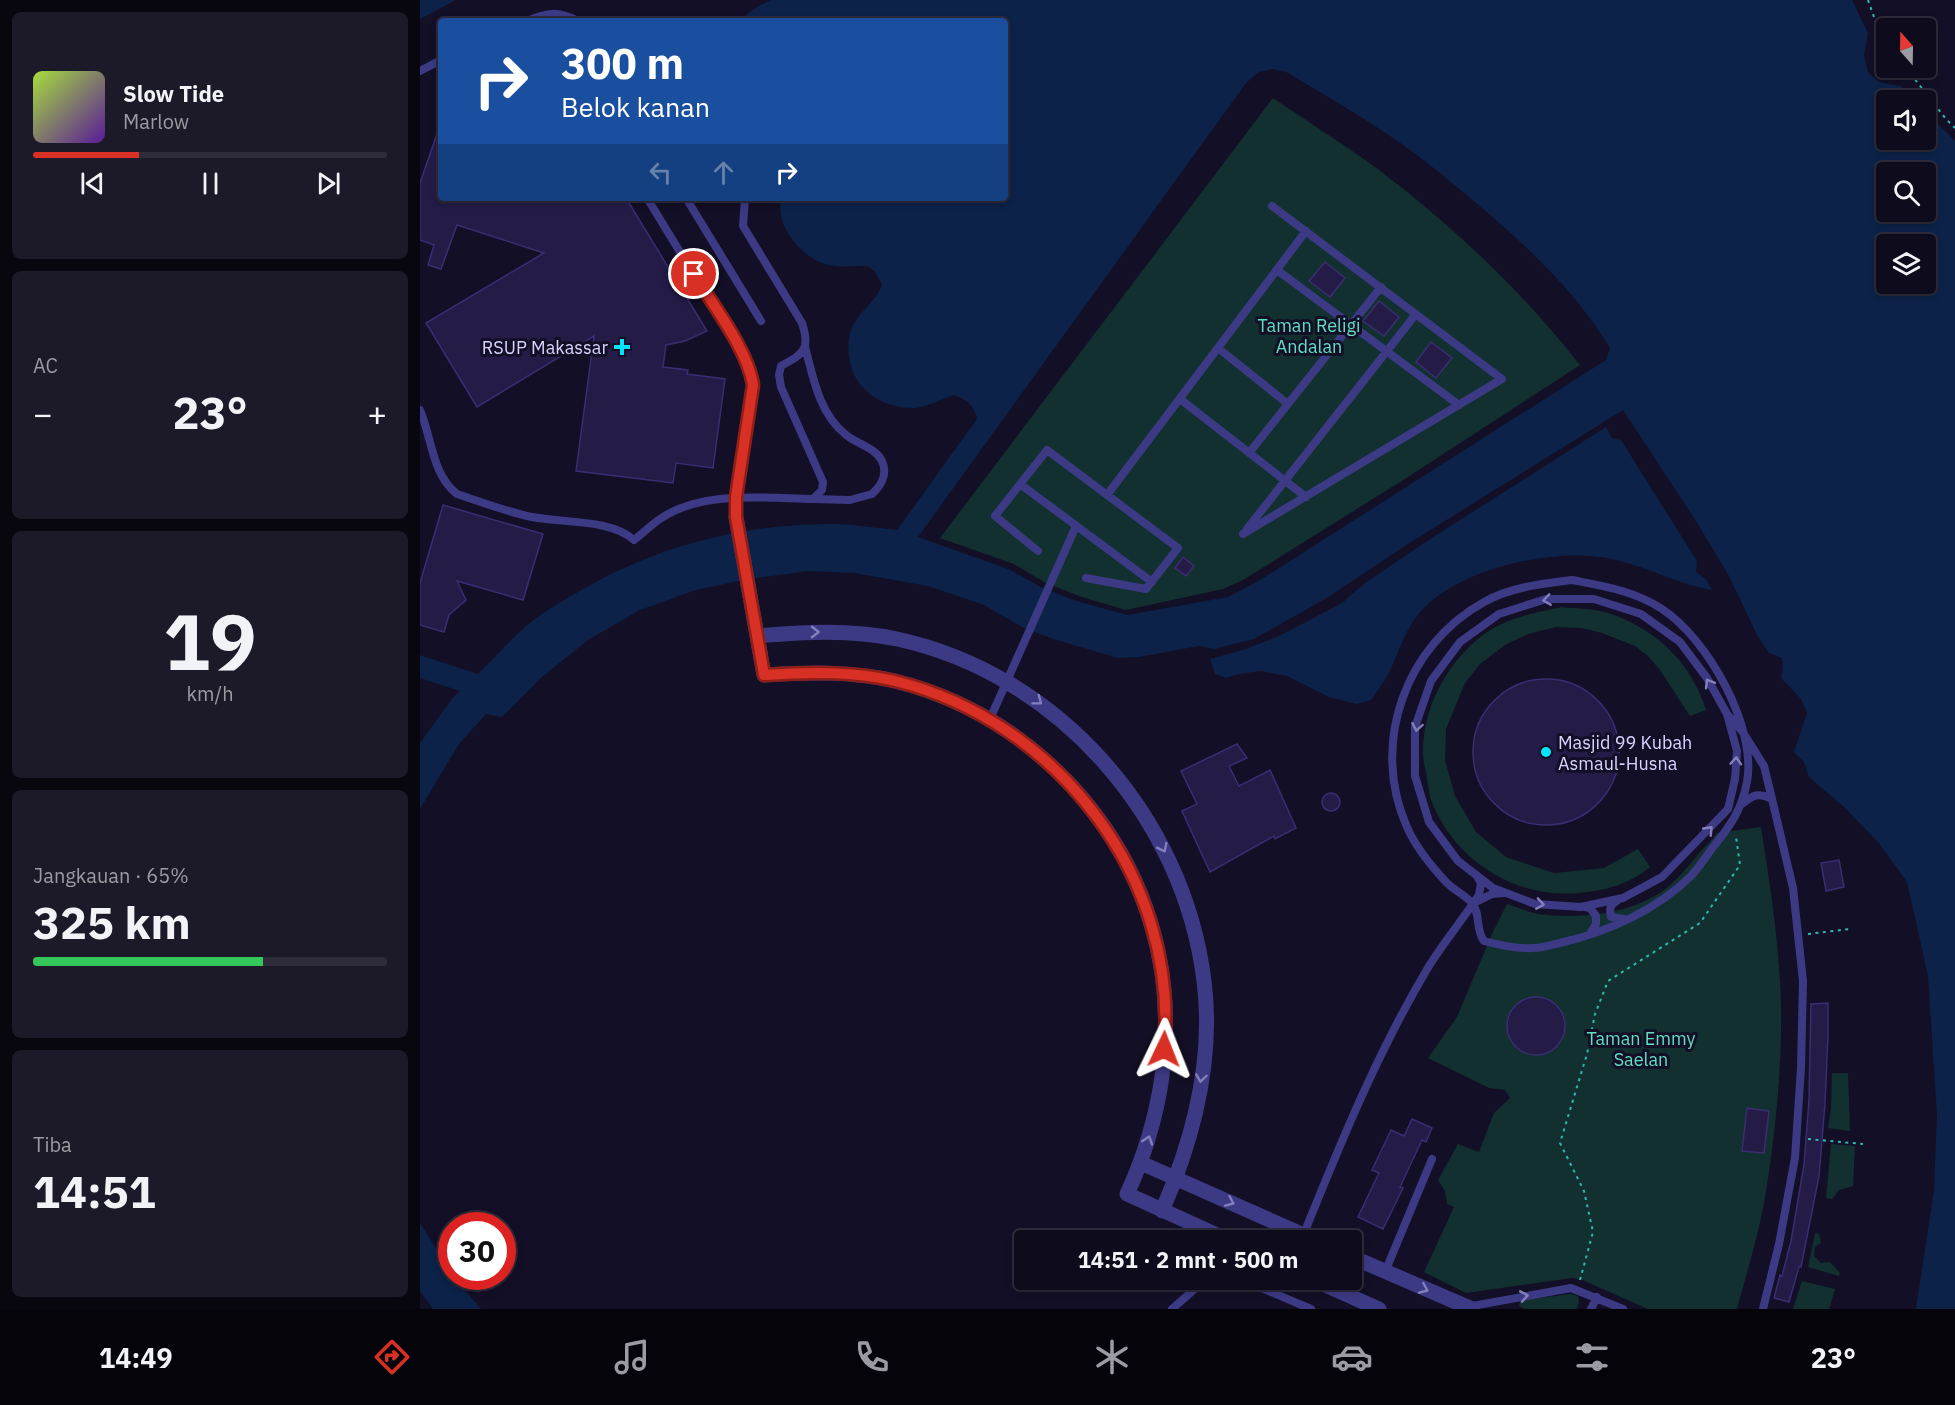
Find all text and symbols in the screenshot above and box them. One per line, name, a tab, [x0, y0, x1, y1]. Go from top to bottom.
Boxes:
north arrow	[1876, 18, 1936, 78]
map controls	[1876, 18, 1936, 294]
text: 300 m	[561, 36, 684, 91]
icon: right	[462, 42, 540, 120]
text: Slow Tide	[123, 79, 224, 108]
text: Belok kanan	[561, 89, 710, 124]
button: sound	[1876, 90, 1936, 150]
text: Marlow	[123, 108, 189, 135]
icon: left	[644, 156, 677, 189]
icon: ahead	[707, 156, 740, 189]
icon: right	[770, 156, 803, 189]
button: search	[1876, 162, 1936, 222]
icon: previous	[76, 167, 109, 200]
icon: pause	[194, 167, 227, 200]
icon: next	[312, 167, 345, 200]
button: layers	[1876, 234, 1936, 294]
pin	[668, 248, 719, 299]
icon: arrive	[677, 257, 710, 290]
park label: Taman Religi Andalan	[1258, 314, 1360, 358]
place label: RSUP Makassar	[482, 336, 608, 359]
marker: RSUP Makassar	[613, 338, 631, 356]
text: AC	[33, 352, 58, 379]
text: 23°	[172, 383, 248, 441]
text: −	[33, 392, 53, 435]
text: +	[367, 392, 387, 435]
text: 19	[163, 590, 257, 691]
one-way arrow	[1542, 593, 1552, 606]
one-way arrow	[811, 625, 820, 638]
one-way arrow	[1705, 679, 1717, 689]
text: km/h	[186, 680, 234, 707]
one-way arrow	[1031, 694, 1042, 705]
one-way arrow	[1411, 721, 1424, 731]
place label: Masjid 99 Kubah Asmaul-Husna	[1558, 731, 1692, 775]
marker: Masjid 99 Kubah Asmaul-Husna	[1539, 745, 1553, 759]
one-way arrow	[1729, 757, 1742, 766]
one-way arrow	[1702, 827, 1713, 837]
one-way arrow	[1155, 842, 1167, 853]
text: Jangkauan · 65%	[33, 862, 189, 889]
text: 325 km	[33, 893, 191, 951]
one-way arrow	[1535, 897, 1545, 909]
position arrow	[1132, 1017, 1196, 1081]
park label: Taman Emmy Saelan	[1586, 1027, 1696, 1071]
one-way arrow	[1196, 1073, 1208, 1083]
text: Tiba	[33, 1131, 72, 1158]
one-way arrow	[1141, 1135, 1154, 1146]
text: 14:51	[33, 1162, 156, 1220]
one-way arrow	[1223, 1195, 1234, 1207]
speed limit sign: 30	[438, 1212, 516, 1290]
text: 14:51 · 2 mnt · 500 m	[1078, 1245, 1298, 1274]
one-way arrow	[1418, 1281, 1429, 1293]
one-way arrow	[1519, 1290, 1529, 1303]
icon: directions	[371, 1336, 413, 1378]
icon: music	[611, 1336, 653, 1378]
icon: phone	[851, 1336, 893, 1378]
icon: climate	[1091, 1336, 1133, 1378]
icon: car	[1331, 1336, 1373, 1378]
icon: filters	[1571, 1336, 1613, 1378]
text: 14:49	[99, 1340, 173, 1375]
text: 23°	[1811, 1340, 1856, 1375]

